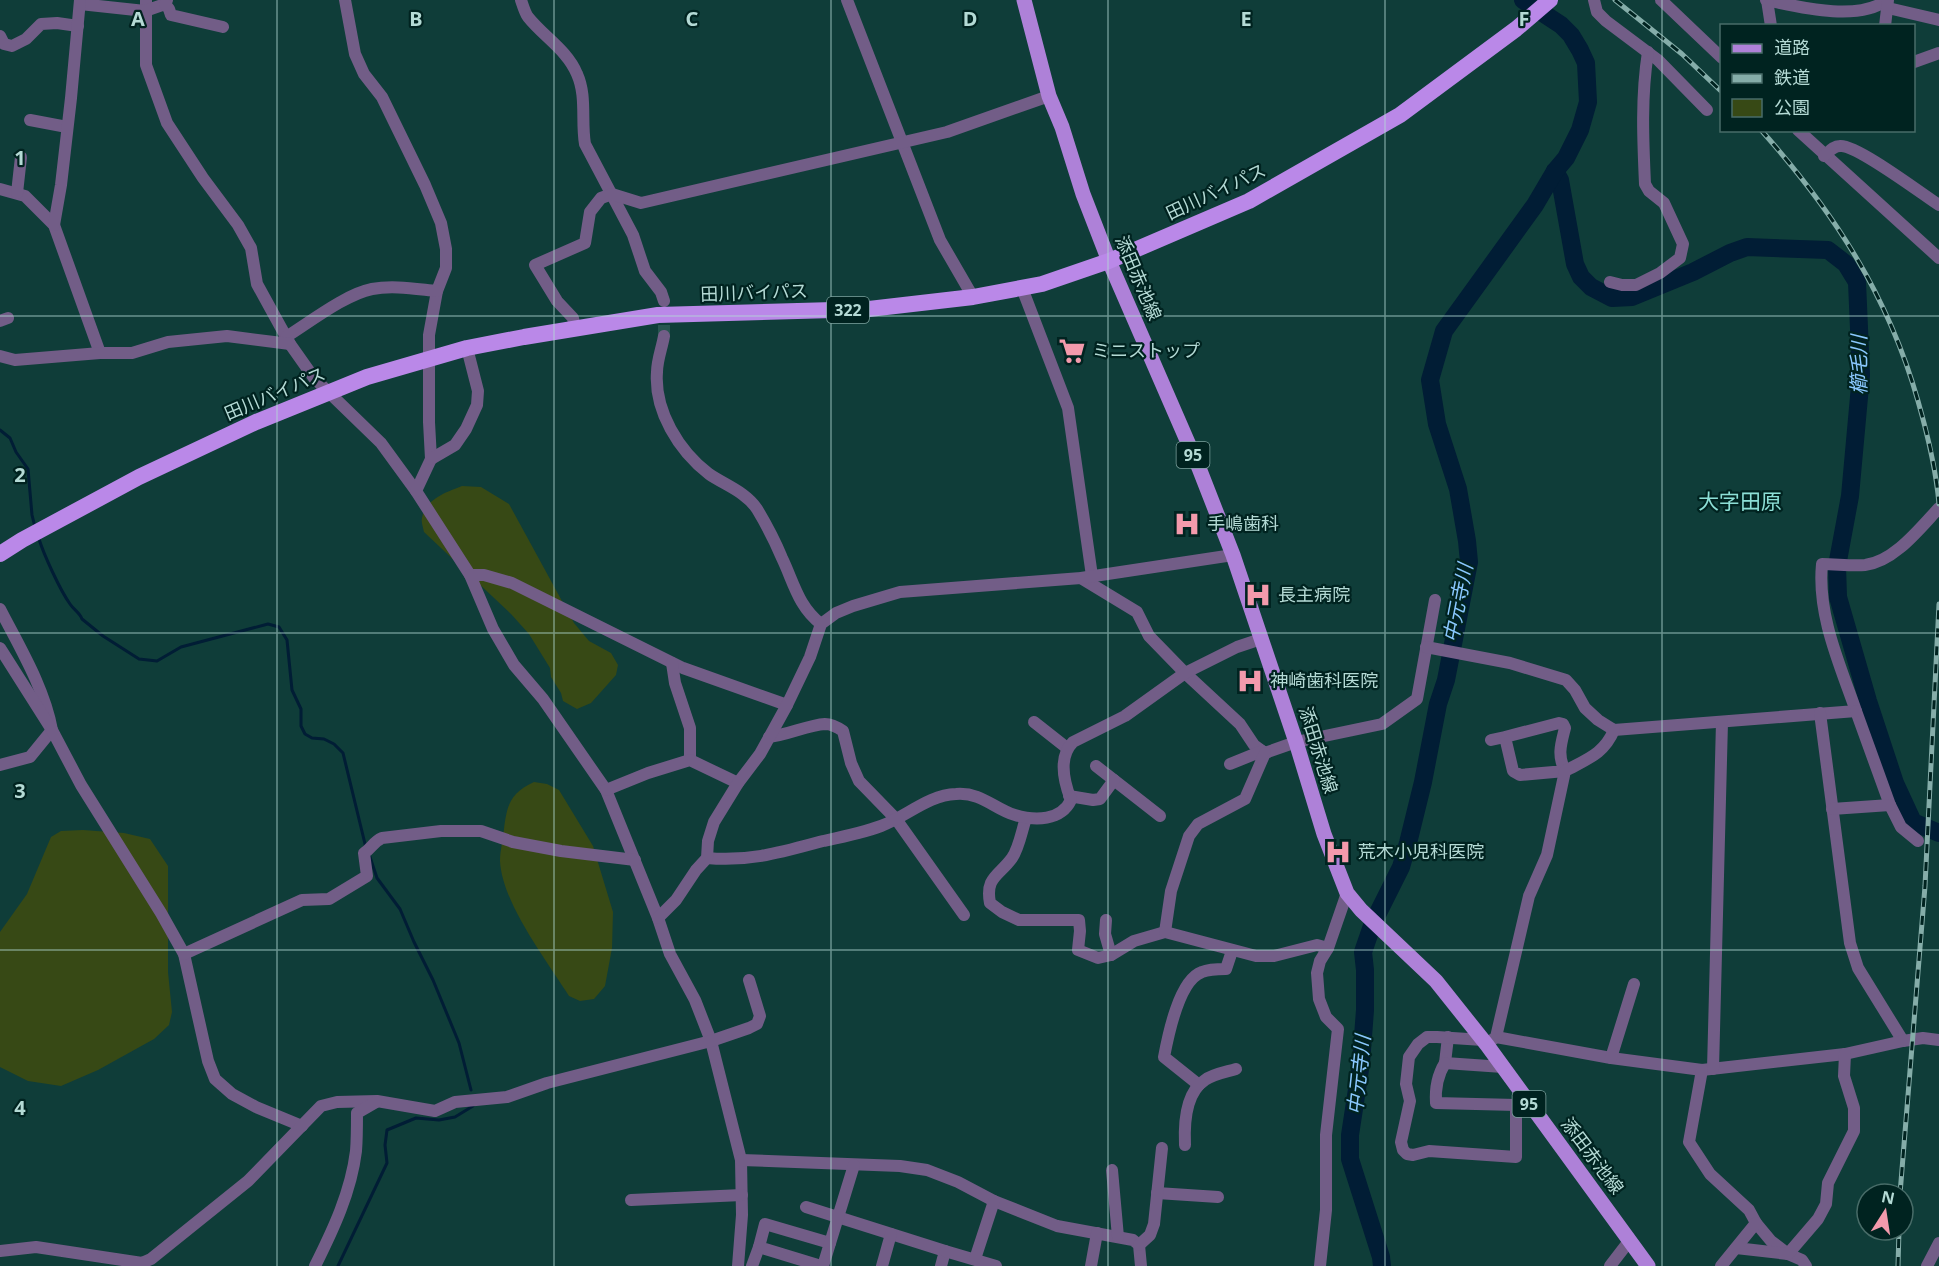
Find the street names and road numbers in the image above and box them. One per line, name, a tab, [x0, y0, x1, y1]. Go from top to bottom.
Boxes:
street label: 田川バイパス	[1162, 157, 1269, 225]
street label: 添田赤池線	[1110, 231, 1168, 324]
street label: 田川バイパス	[700, 278, 808, 306]
road number: 322	[827, 297, 869, 323]
street label: 田川バイパス	[220, 361, 329, 425]
road number: 95	[1176, 442, 1210, 468]
street label: 添田赤池線	[1294, 703, 1344, 796]
road number: 95	[1512, 1091, 1546, 1117]
street label: 添田赤池線	[1556, 1112, 1629, 1199]

